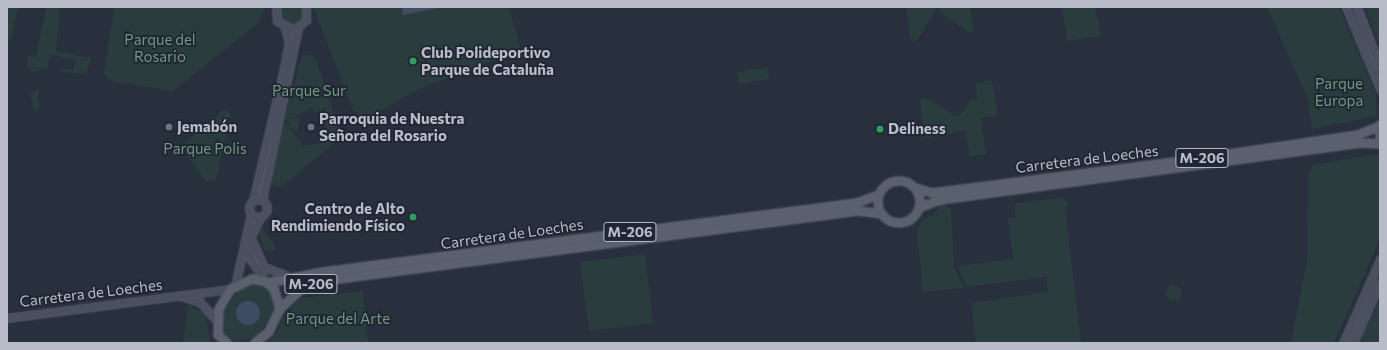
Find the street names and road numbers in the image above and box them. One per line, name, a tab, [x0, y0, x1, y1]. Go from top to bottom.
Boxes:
street label: Carretera de Loeches	[1015, 141, 1159, 177]
road number: M-206	[1175, 146, 1229, 170]
street label: Carretera de Loeches	[440, 215, 584, 253]
road number: M-206	[603, 220, 657, 244]
road number: M-206	[284, 272, 338, 296]
street label: Carretera de Loeches	[19, 275, 163, 311]

